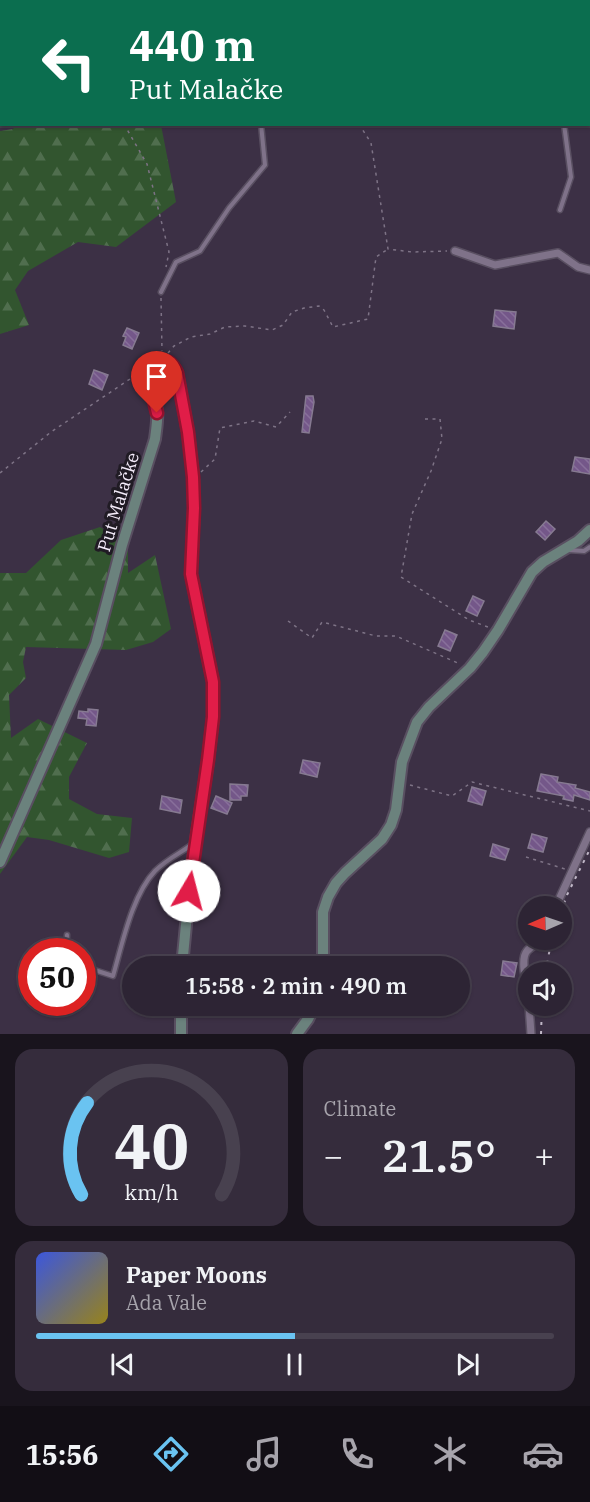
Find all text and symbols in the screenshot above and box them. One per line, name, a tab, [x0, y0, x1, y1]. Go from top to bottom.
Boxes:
text: 440 m	[129, 18, 255, 73]
icon: left	[30, 24, 108, 102]
text: Put Malačke	[129, 71, 283, 106]
pin	[131, 351, 182, 413]
icon: arrive	[140, 360, 173, 393]
street label: Put Malačke	[92, 449, 144, 555]
position arrow	[157, 859, 221, 923]
north arrow	[518, 896, 572, 950]
map controls	[518, 896, 572, 1016]
speed limit sign: 50	[18, 938, 96, 1016]
button: sound	[518, 962, 572, 1016]
text: 15:58 · 2 min · 490 m	[185, 971, 407, 1000]
text: Climate	[324, 1095, 396, 1122]
text: 40	[114, 1105, 189, 1186]
text: 21.5°	[381, 1126, 496, 1184]
text: −	[324, 1134, 343, 1177]
text: +	[534, 1134, 554, 1177]
text: km/h	[124, 1178, 178, 1206]
text: Paper Moons	[126, 1260, 267, 1289]
text: Ada Vale	[126, 1289, 207, 1316]
icon: previous	[106, 1348, 139, 1381]
icon: pause	[278, 1348, 311, 1381]
icon: next	[451, 1348, 484, 1381]
icon: directions	[150, 1433, 192, 1475]
icon: music	[243, 1433, 285, 1475]
icon: phone	[336, 1433, 378, 1475]
icon: climate	[429, 1433, 471, 1475]
icon: car	[522, 1433, 564, 1475]
text: 15:56	[26, 1437, 99, 1472]

